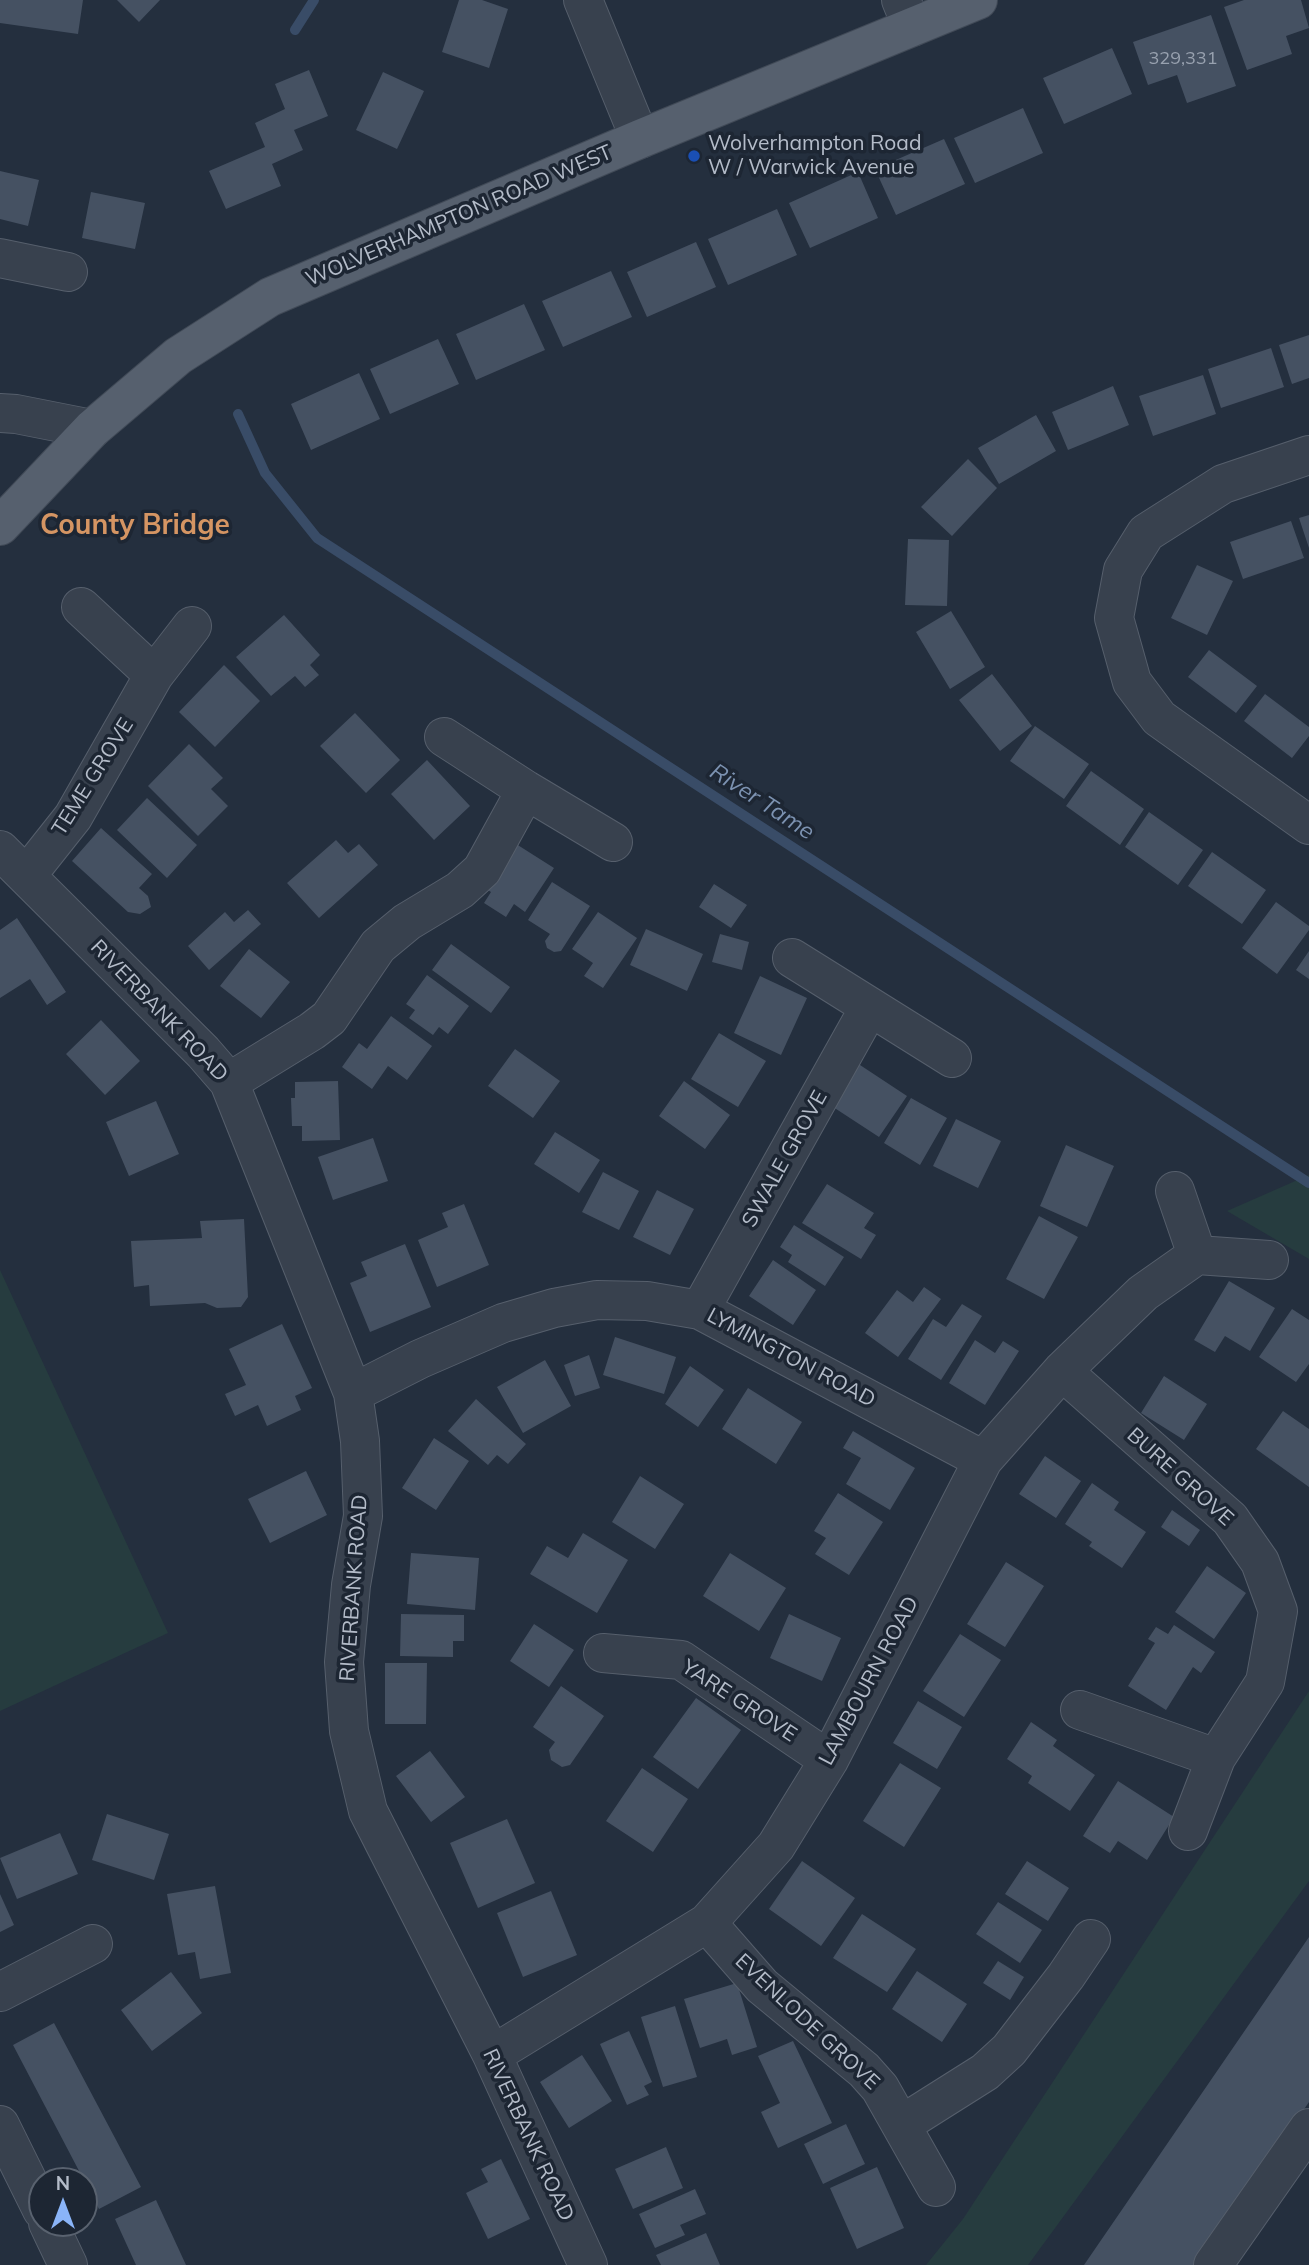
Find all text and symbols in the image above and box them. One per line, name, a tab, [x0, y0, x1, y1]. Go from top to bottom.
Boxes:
house number: 329,331	[1149, 48, 1217, 70]
place label: Wolverhampton Road W / Warwick Avenue	[708, 131, 921, 181]
street label: WOLVERHAMPTON ROAD WEST	[302, 140, 616, 292]
marker: Wolverhampton Road W / Warwick Avenue	[686, 148, 702, 164]
district label: County Bridge	[40, 509, 230, 543]
street label: TEME GROVE	[47, 714, 139, 840]
water label: River Tame	[705, 758, 819, 846]
street label: RIVERBANK ROAD	[85, 935, 233, 1087]
street label: SWALE GROVE	[737, 1086, 833, 1232]
street label: LYMINGTON ROAD	[703, 1303, 879, 1413]
street label: BURE GROVE	[1122, 1423, 1238, 1531]
street label: RIVERBANK ROAD	[335, 1494, 373, 1682]
street label: LAMBOURN ROAD	[814, 1592, 924, 1770]
street label: YARE GROVE	[677, 1655, 801, 1747]
street label: EVENLODE GROVE	[730, 1949, 884, 2095]
street label: RIVERBANK ROAD	[477, 2045, 579, 2225]
north arrow	[28, 2167, 98, 2237]
text: N	[56, 2171, 70, 2195]

